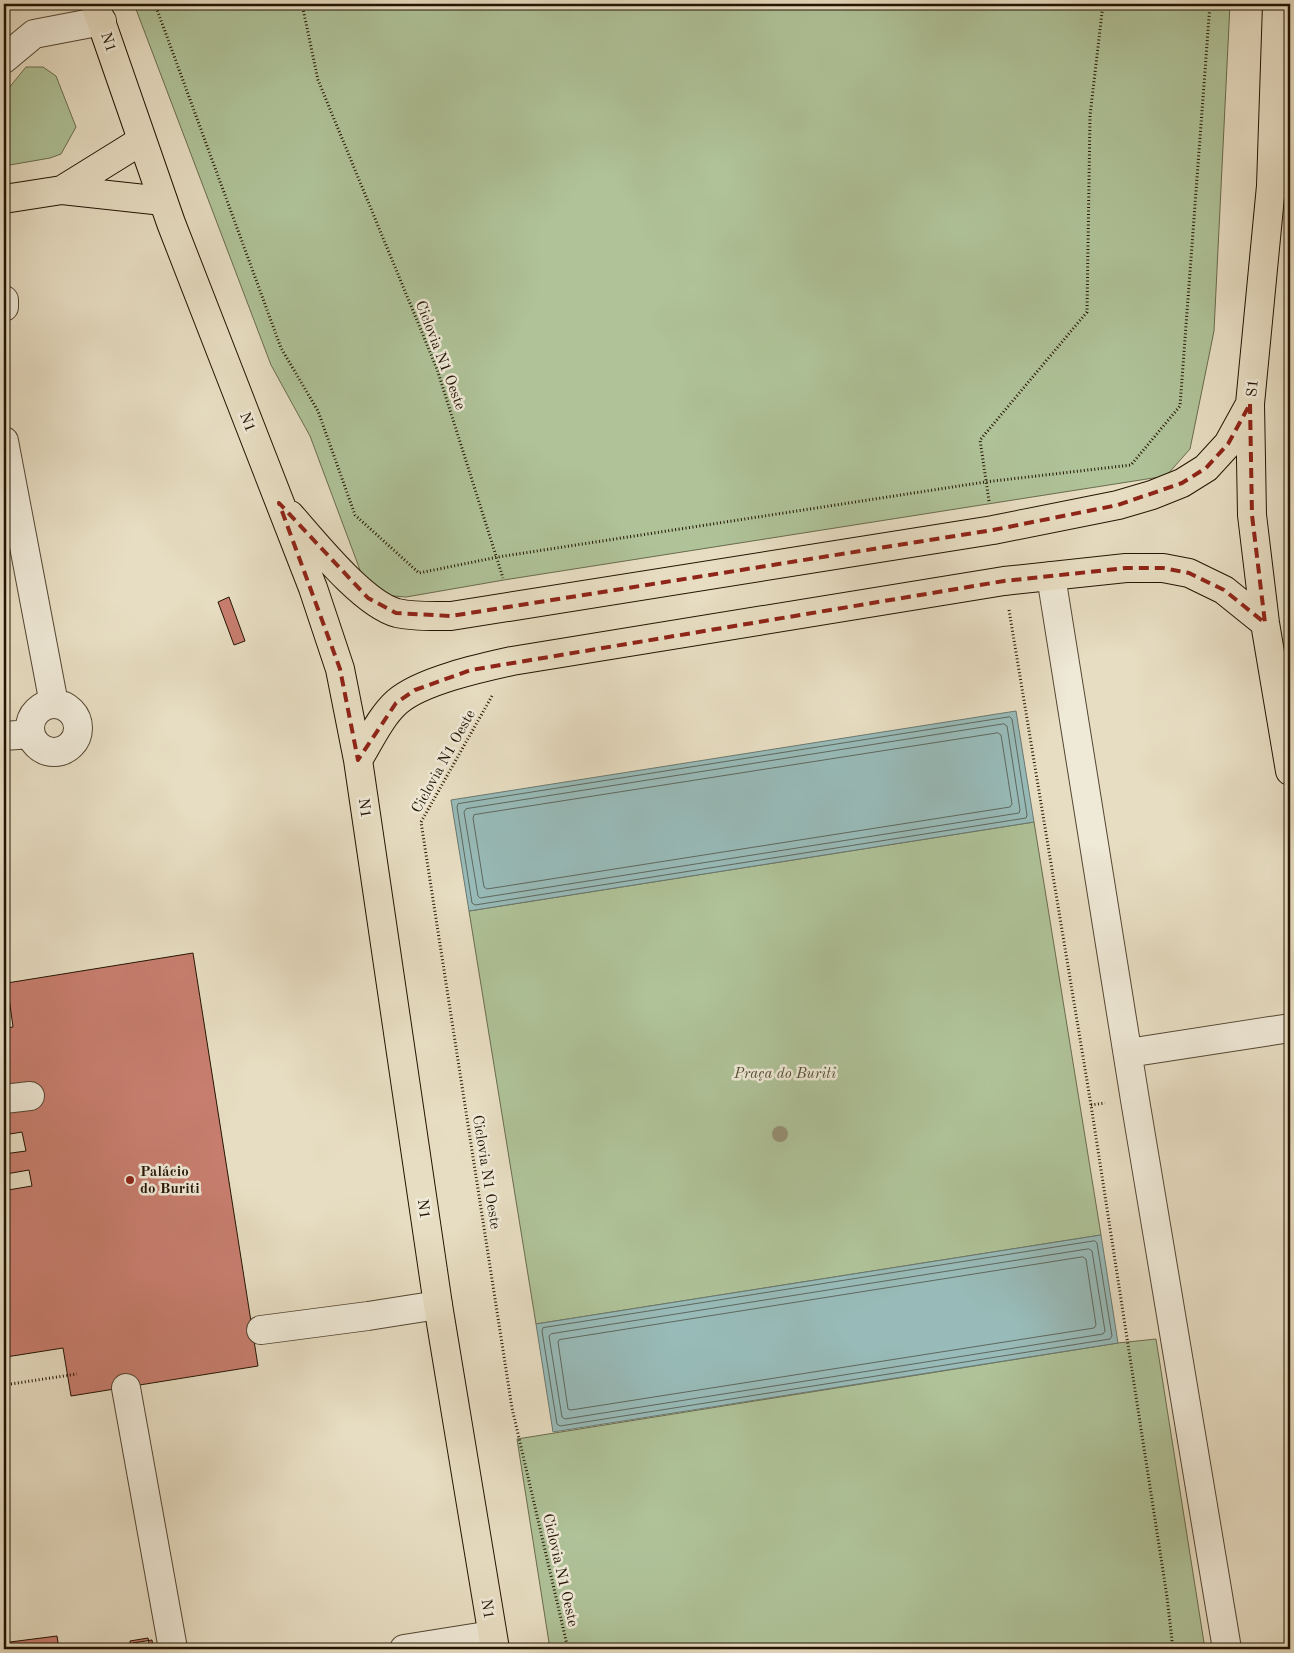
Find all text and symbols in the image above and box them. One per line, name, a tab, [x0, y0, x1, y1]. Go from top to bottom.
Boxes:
street label: N1	[97, 31, 118, 54]
street label: Ciclovia N1 Oeste	[412, 299, 467, 412]
street label: S1	[1245, 379, 1262, 398]
street label: N1	[236, 410, 257, 435]
street label: Ciclovia N1 Oeste	[410, 707, 479, 816]
street label: N1	[355, 797, 372, 819]
park label: Praça do Buriti	[733, 1067, 836, 1082]
street label: Ciclovia N1 Oeste	[469, 1114, 502, 1231]
place label: Palácio do Buriti	[140, 1165, 200, 1197]
marker: Palácio do Buriti	[124, 1174, 136, 1186]
street label: N1	[414, 1198, 431, 1220]
street label: Ciclovia N1 Oeste	[539, 1512, 580, 1628]
street label: N1	[478, 1598, 496, 1620]

